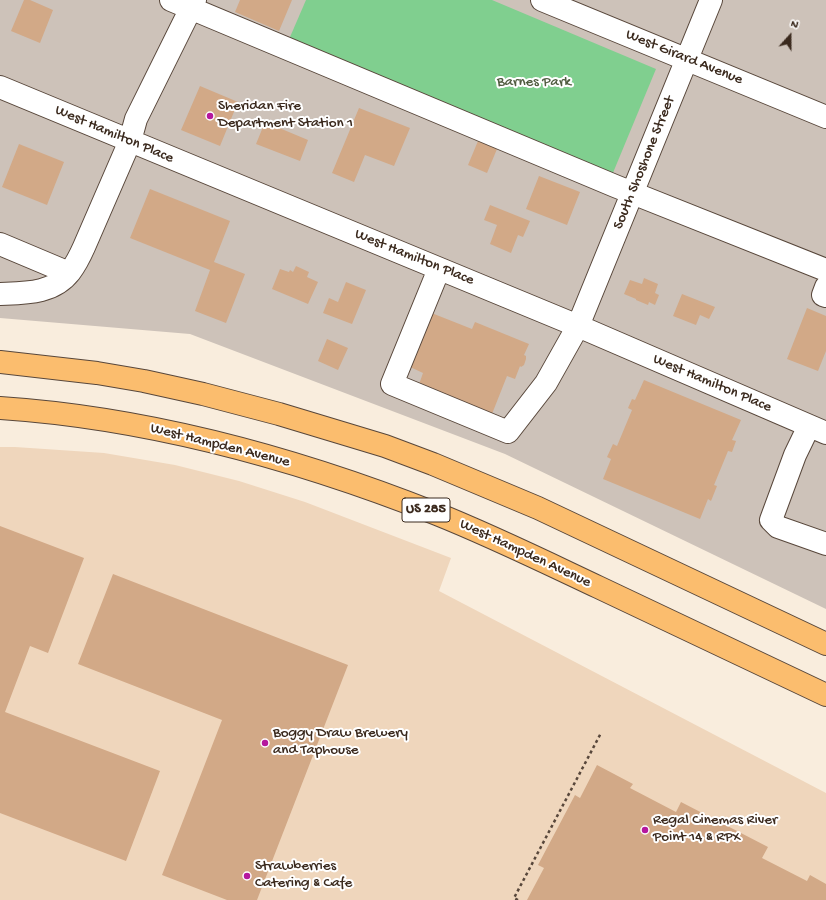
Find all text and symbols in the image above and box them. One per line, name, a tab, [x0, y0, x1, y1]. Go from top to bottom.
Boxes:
north arrow	[770, 16, 810, 56]
text: N	[789, 18, 800, 32]
street label: West Girard Avenue	[623, 26, 745, 90]
park label: Barnes Park	[497, 74, 571, 92]
street label: South Shoshone Street	[610, 94, 680, 232]
place label: Sheridan Fire Department Station 1	[218, 98, 353, 133]
street label: West Hamilton Place	[52, 102, 176, 168]
marker: Sheridan Fire Department Station 1	[205, 111, 215, 121]
street label: West Hamilton Place	[352, 226, 476, 290]
street label: West Hamilton Place	[650, 351, 774, 417]
street label: West Hampden Avenue	[148, 420, 292, 472]
road number: US 285	[402, 498, 450, 522]
street label: West Hampden Avenue	[456, 516, 594, 592]
place label: Boggy Draw Brewery and Taphouse	[273, 725, 408, 760]
marker: Boggy Draw Brewery and Taphouse	[260, 738, 270, 748]
place label: Regal Cinemas River Point 14 & RPX	[653, 812, 777, 847]
marker: Regal Cinemas River Point 14 & RPX	[640, 825, 650, 835]
place label: Strawberries Catering & Cafe	[255, 858, 352, 893]
marker: Strawberries Catering & Cafe	[242, 871, 252, 881]

